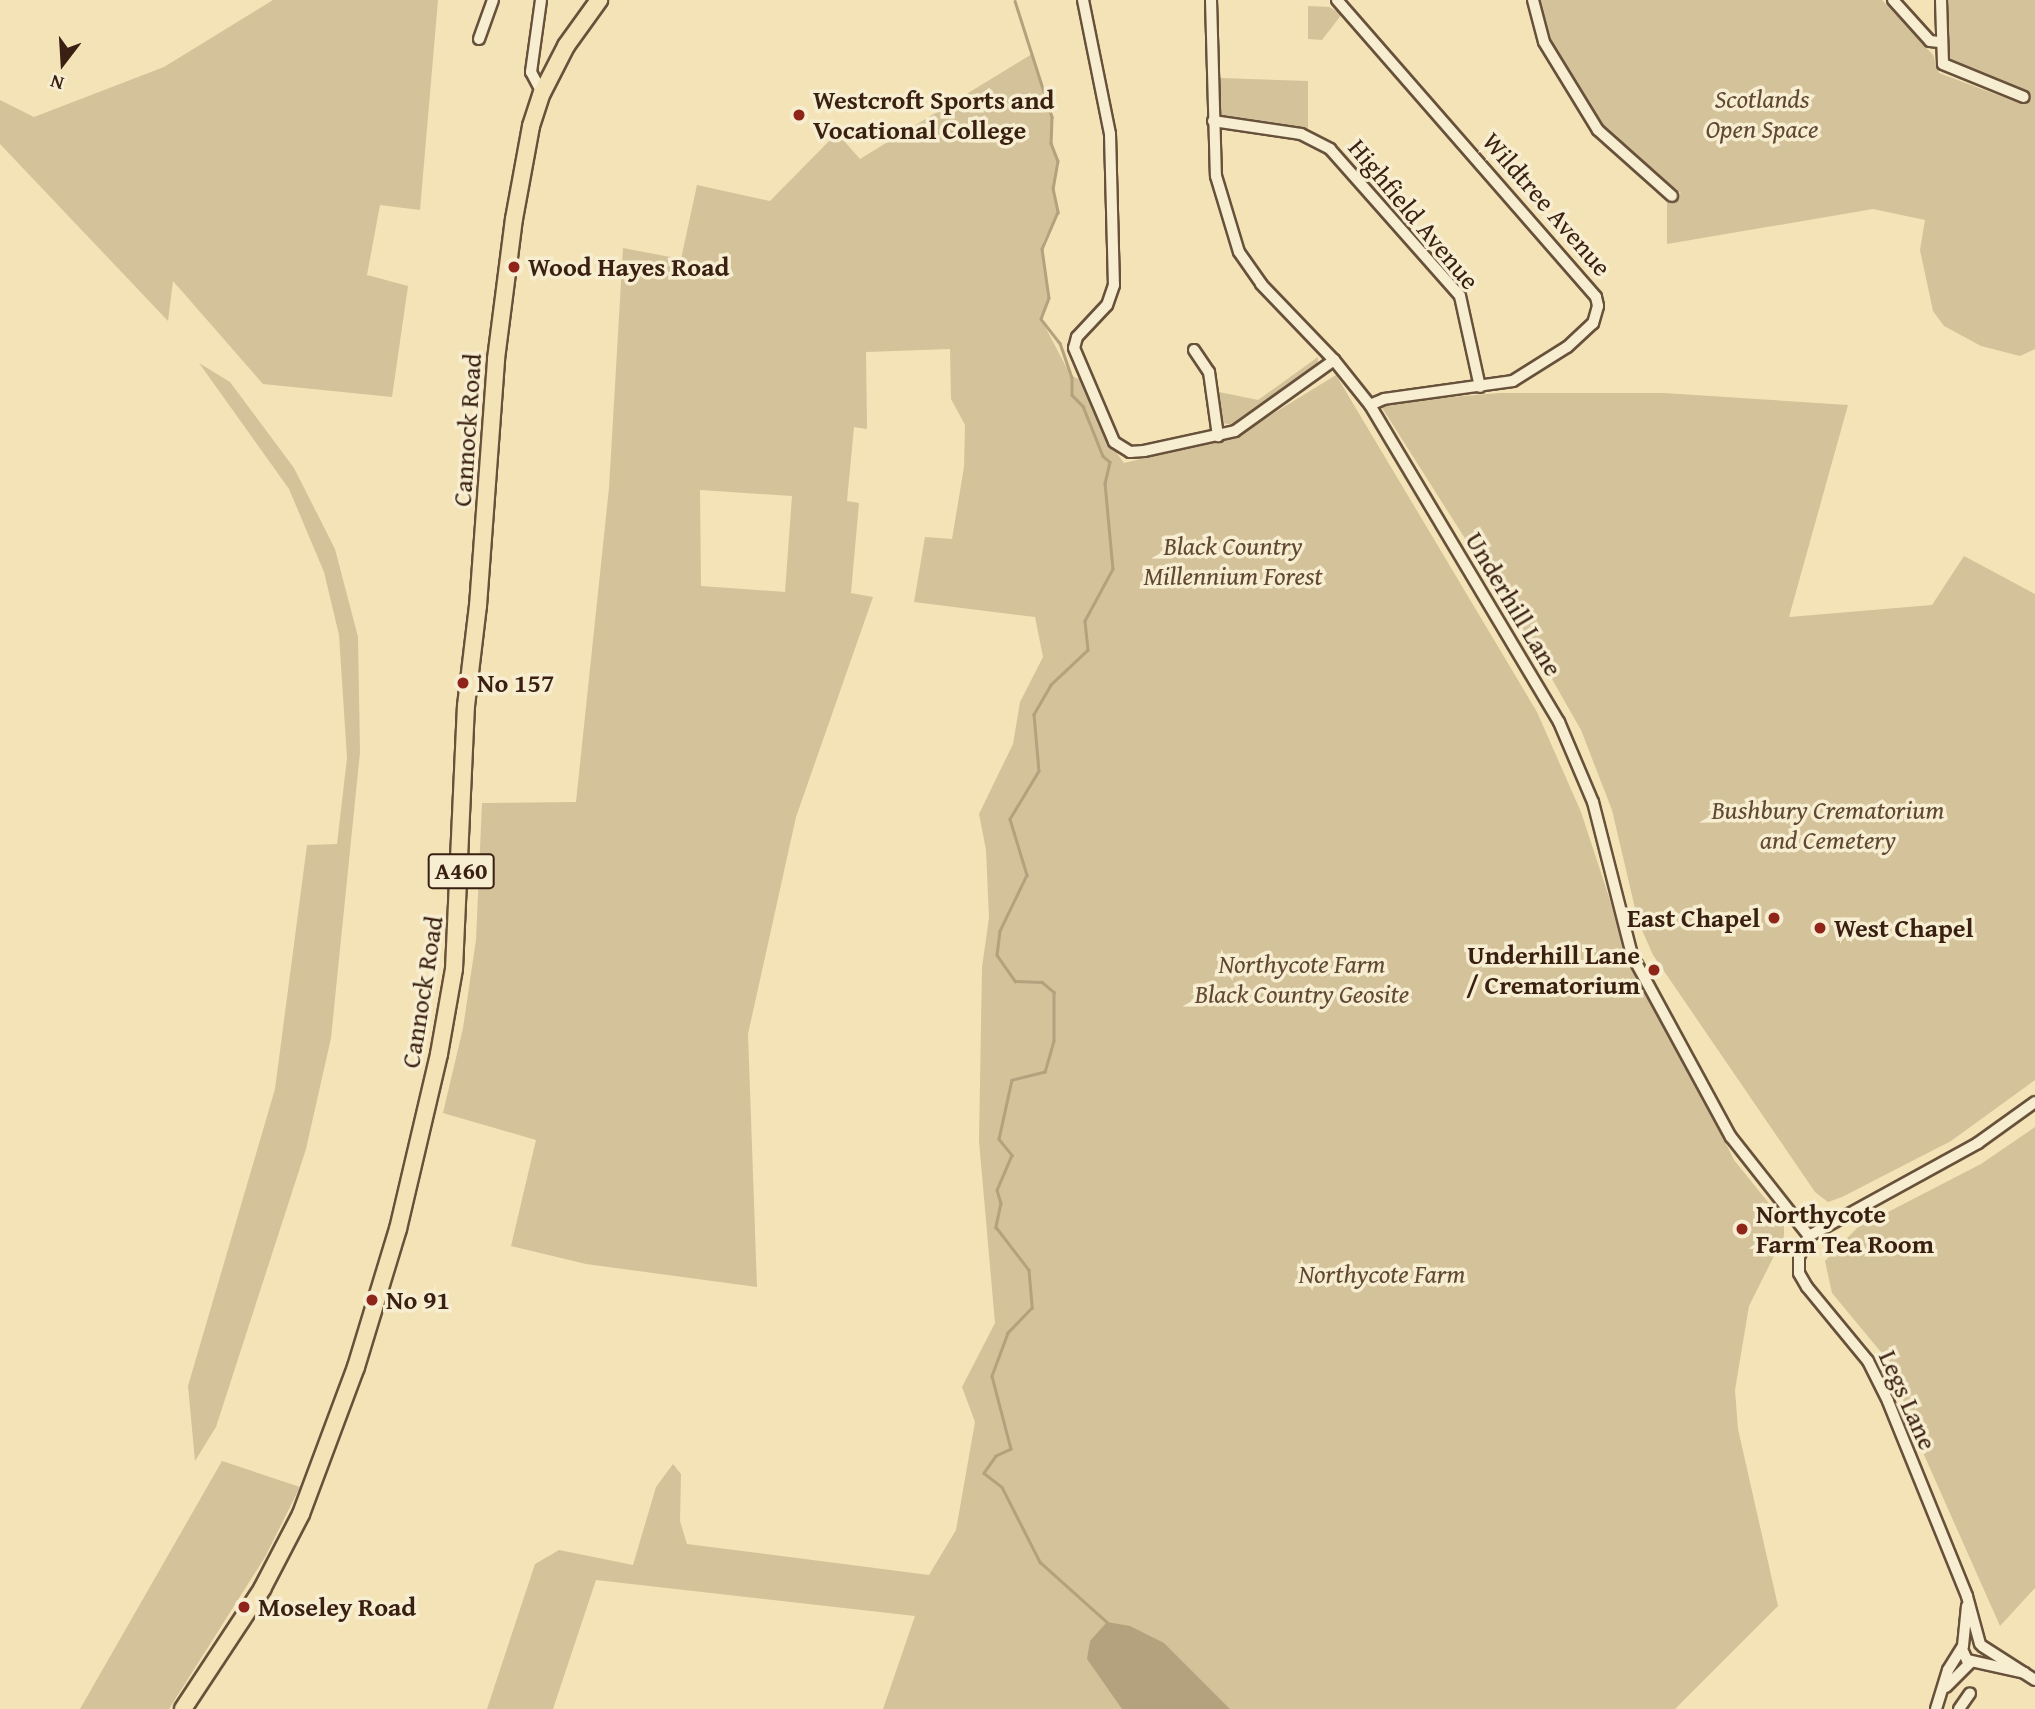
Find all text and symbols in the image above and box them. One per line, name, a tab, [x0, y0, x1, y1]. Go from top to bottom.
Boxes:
north arrow	[28, 28, 98, 98]
text: N	[47, 68, 67, 98]
park label: Scotlands Open Space	[1706, 83, 1818, 144]
place label: Westcroft Sports and Vocational College	[813, 84, 1054, 146]
marker: Westcroft Sports and Vocational College	[791, 107, 807, 123]
street label: Wildtree Avenue	[1476, 126, 1618, 282]
street label: Highfield Avenue	[1342, 132, 1486, 296]
place label: Wood Hayes Road	[528, 251, 729, 283]
marker: Wood Hayes Road	[506, 259, 522, 275]
street label: Cannock Road	[446, 352, 488, 508]
street label: Underhill Lane	[1459, 526, 1569, 682]
park label: Black Country Millennium Forest	[1143, 530, 1323, 592]
place label: No 157	[477, 667, 554, 699]
marker: No 157	[455, 675, 471, 691]
park label: Bushbury Crematorium and Cemetery	[1711, 794, 1945, 856]
road number: A460	[426, 850, 496, 892]
place label: East Chapel	[1627, 902, 1760, 934]
marker: East Chapel	[1766, 910, 1782, 926]
place label: West Chapel	[1834, 912, 1974, 944]
street label: Cannock Road	[395, 914, 449, 1070]
marker: West Chapel	[1812, 920, 1828, 936]
place label: Underhill Lane / Crematorium	[1466, 939, 1640, 1000]
park label: Northycote Farm Black Country Geosite	[1195, 948, 1409, 1010]
marker: Underhill Lane / Crematorium	[1646, 962, 1662, 978]
place label: Northycote Farm Tea Room	[1756, 1198, 1934, 1260]
marker: Northycote Farm Tea Room	[1734, 1221, 1750, 1237]
park label: Northycote Farm	[1299, 1258, 1465, 1290]
place label: No 91	[386, 1284, 450, 1316]
marker: No 91	[364, 1292, 380, 1308]
street label: Legs Lane	[1872, 1345, 1944, 1455]
place label: Moseley Road	[258, 1591, 416, 1623]
marker: Moseley Road	[236, 1599, 252, 1615]

